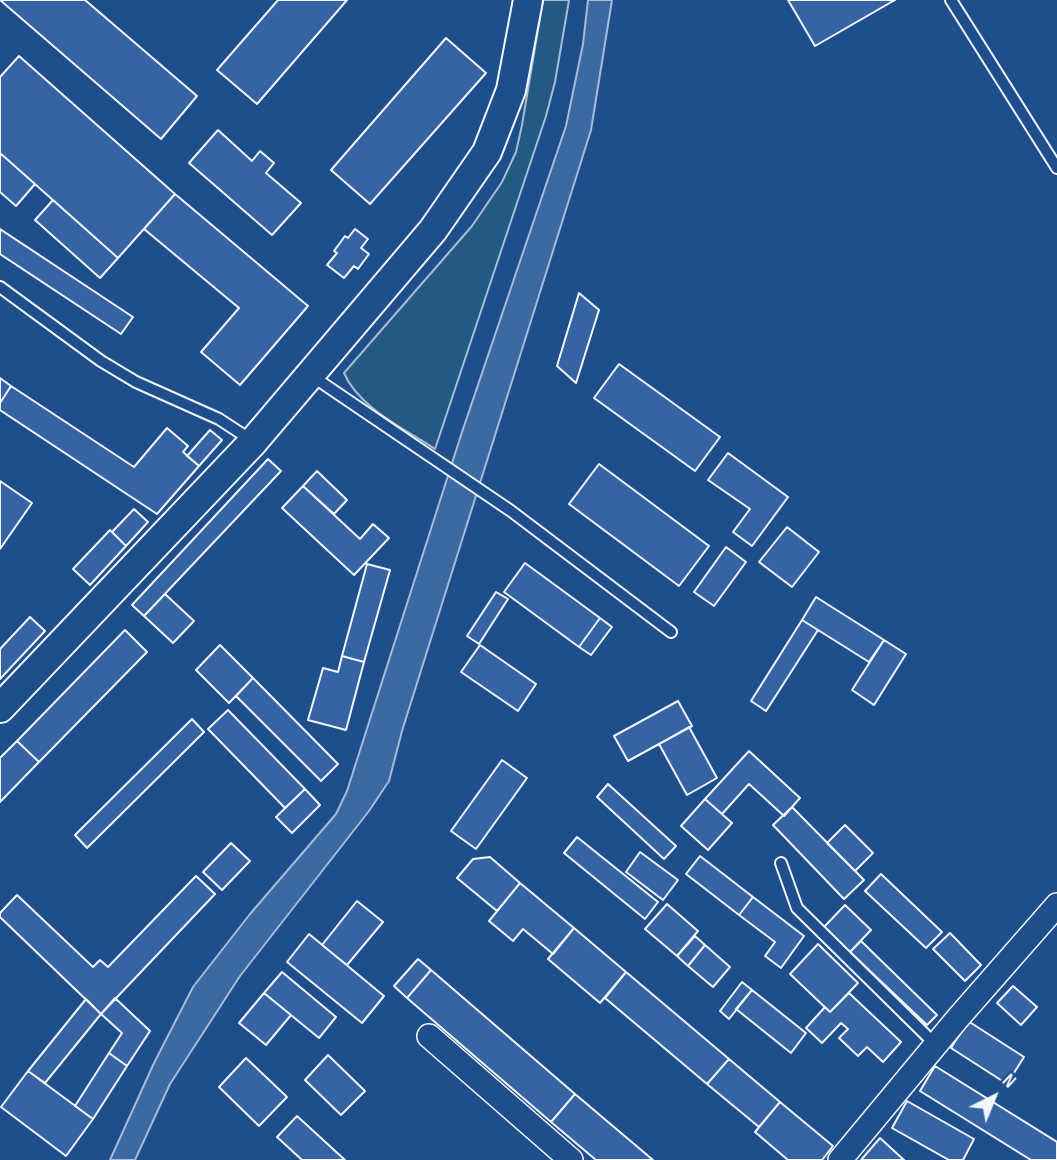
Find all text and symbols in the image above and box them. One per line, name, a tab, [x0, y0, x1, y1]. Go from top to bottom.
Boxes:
north arrow	[959, 1062, 1029, 1132]
text: N	[997, 1069, 1020, 1093]

